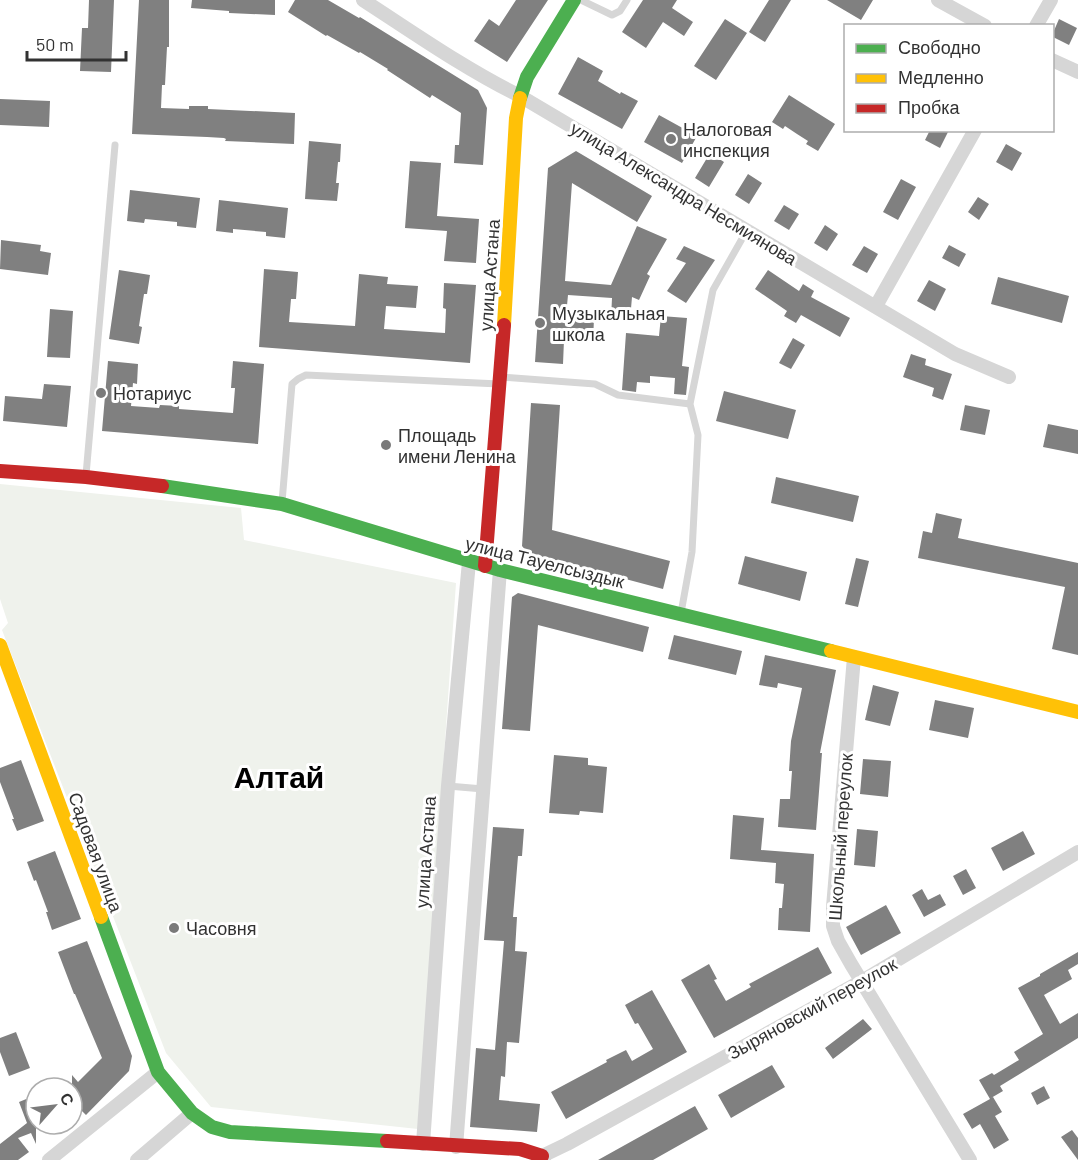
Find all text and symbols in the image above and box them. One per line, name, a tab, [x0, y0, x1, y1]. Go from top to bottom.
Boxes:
scale bar	[27, 24, 126, 62]
legend	[844, 24, 1054, 132]
text: 50 m	[36, 33, 74, 55]
text: Свободно	[898, 36, 981, 58]
text: Медленно	[898, 66, 984, 88]
text: Пробка	[898, 96, 961, 118]
street label: улица Александра Несмиянова	[567, 117, 802, 270]
place label: Налоговая инспекция	[683, 118, 772, 161]
marker: Налоговая инспекция	[664, 132, 678, 146]
street label: улица Астана	[474, 217, 504, 332]
place label: Музыкальная школа	[552, 302, 665, 345]
marker: Музыкальная школа	[533, 316, 547, 330]
place label: Нотариус	[113, 382, 192, 404]
marker: Нотариус	[94, 386, 108, 400]
place label: Площадь имени Ленина	[398, 424, 517, 467]
marker: Площадь имени Ленина	[379, 438, 393, 452]
street label: улица Тауелсыздык	[463, 532, 627, 592]
street label: Школьный переулок	[823, 753, 857, 921]
district label: Алтай	[234, 758, 324, 794]
street label: Садовая улица	[64, 789, 128, 916]
street label: улица Астана	[410, 794, 440, 909]
place label: Часовня	[186, 917, 256, 939]
marker: Часовня	[167, 921, 181, 935]
street label: Зыряновский переулок	[724, 952, 901, 1064]
north arrow	[24, 1076, 84, 1136]
text: С	[57, 1089, 79, 1109]

